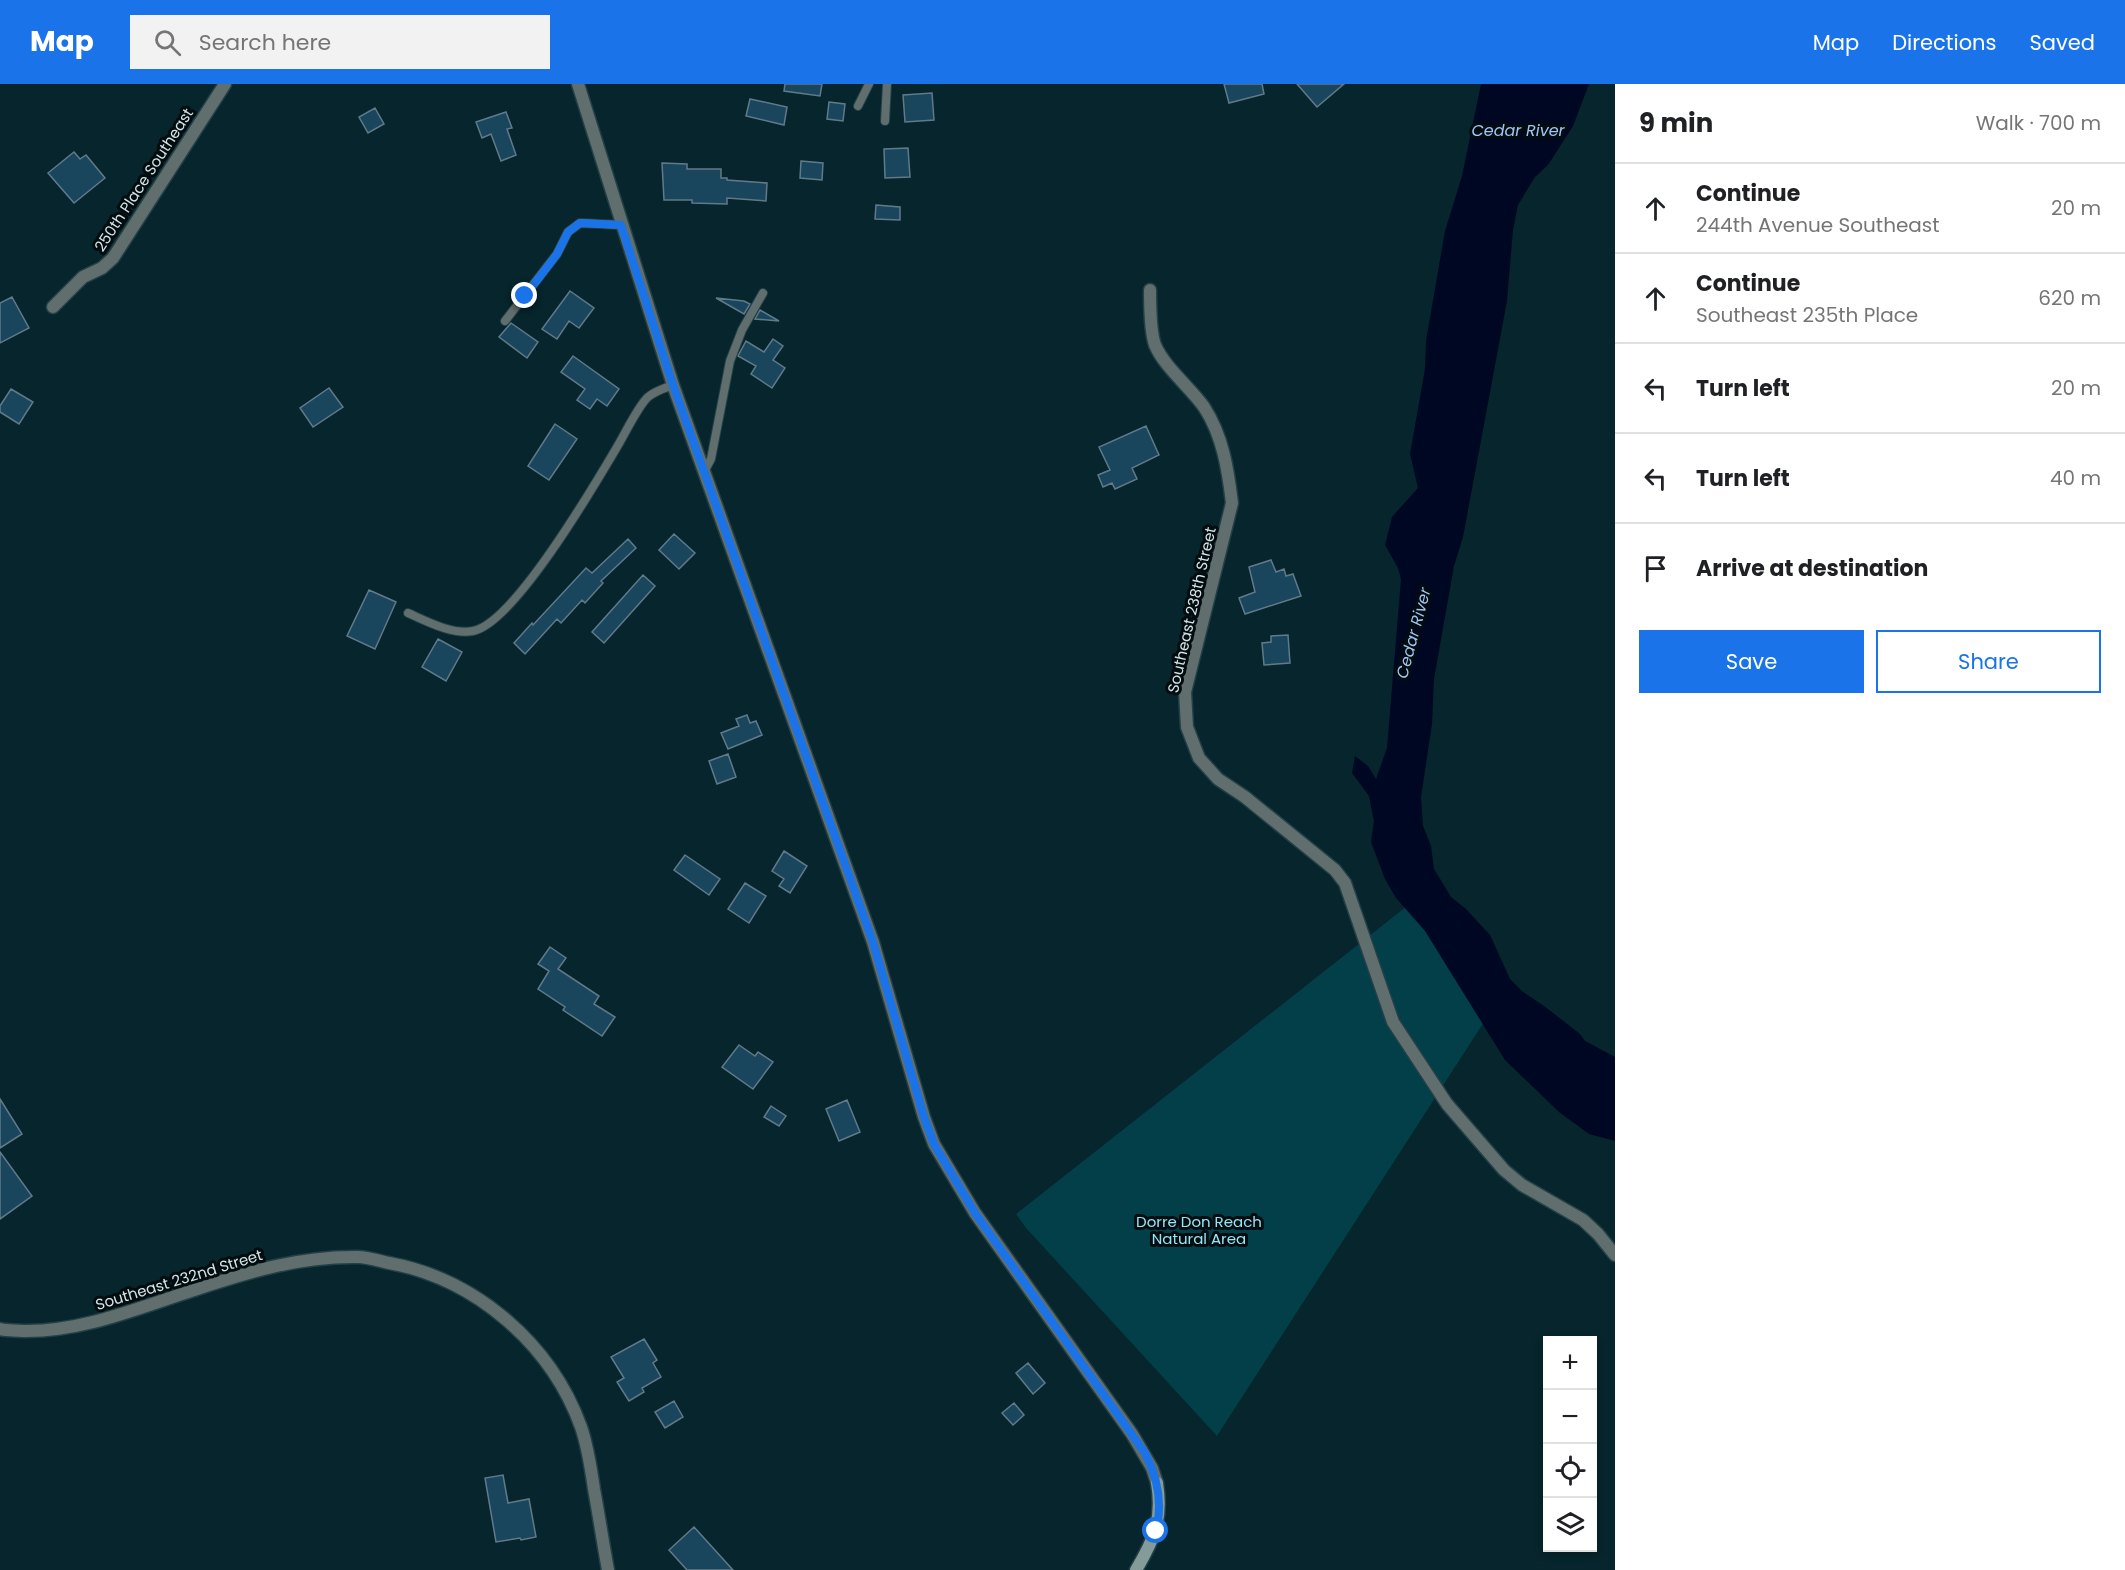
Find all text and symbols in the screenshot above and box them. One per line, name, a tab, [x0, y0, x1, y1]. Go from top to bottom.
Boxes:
search box	[130, 15, 550, 69]
text: Map	[30, 22, 94, 61]
icon: search	[151, 26, 184, 59]
text: Search here	[199, 27, 331, 58]
text: Map	[1813, 28, 1859, 57]
text: Directions	[1892, 28, 1996, 57]
text: Saved	[2029, 28, 2095, 57]
street label: 250th Place Southeast	[89, 104, 198, 256]
text: 9 min	[1639, 105, 1713, 141]
text: Walk · 700 m	[1976, 109, 2101, 137]
water label: Cedar River	[1471, 119, 1566, 142]
text: Continue	[1696, 178, 1800, 209]
icon: ahead	[1639, 192, 1672, 225]
text: 20 m	[2051, 194, 2101, 222]
text: 244th Avenue Southeast	[1696, 211, 1940, 239]
text: Continue	[1696, 268, 1800, 299]
route end	[511, 282, 537, 308]
icon: ahead	[1639, 282, 1672, 315]
text: 620 m	[2038, 284, 2101, 312]
text: Southeast 235th Place	[1696, 301, 1918, 329]
icon: left	[1639, 372, 1672, 405]
text: Turn left	[1696, 373, 1790, 404]
text: 20 m	[2051, 374, 2101, 402]
icon: left	[1639, 462, 1672, 495]
text: Turn left	[1696, 463, 1790, 494]
text: 40 m	[2050, 464, 2101, 492]
street label: Southeast 238th Street	[1162, 525, 1221, 695]
icon: arrive	[1639, 552, 1672, 585]
text: Arrive at destination	[1696, 553, 1928, 584]
water label: Cedar River	[1390, 584, 1437, 681]
button: Save	[1639, 630, 1864, 693]
button: Share	[1876, 630, 2101, 693]
park label: Dorre Don Reach Natural Area	[1136, 1211, 1262, 1249]
street label: Southeast 232nd Street	[93, 1244, 265, 1315]
map controls	[1543, 1336, 1597, 1552]
button: +	[1543, 1336, 1597, 1390]
button: −	[1543, 1390, 1597, 1444]
button: locate	[1543, 1444, 1597, 1498]
button: layers	[1543, 1498, 1597, 1552]
route start	[1142, 1517, 1168, 1543]

